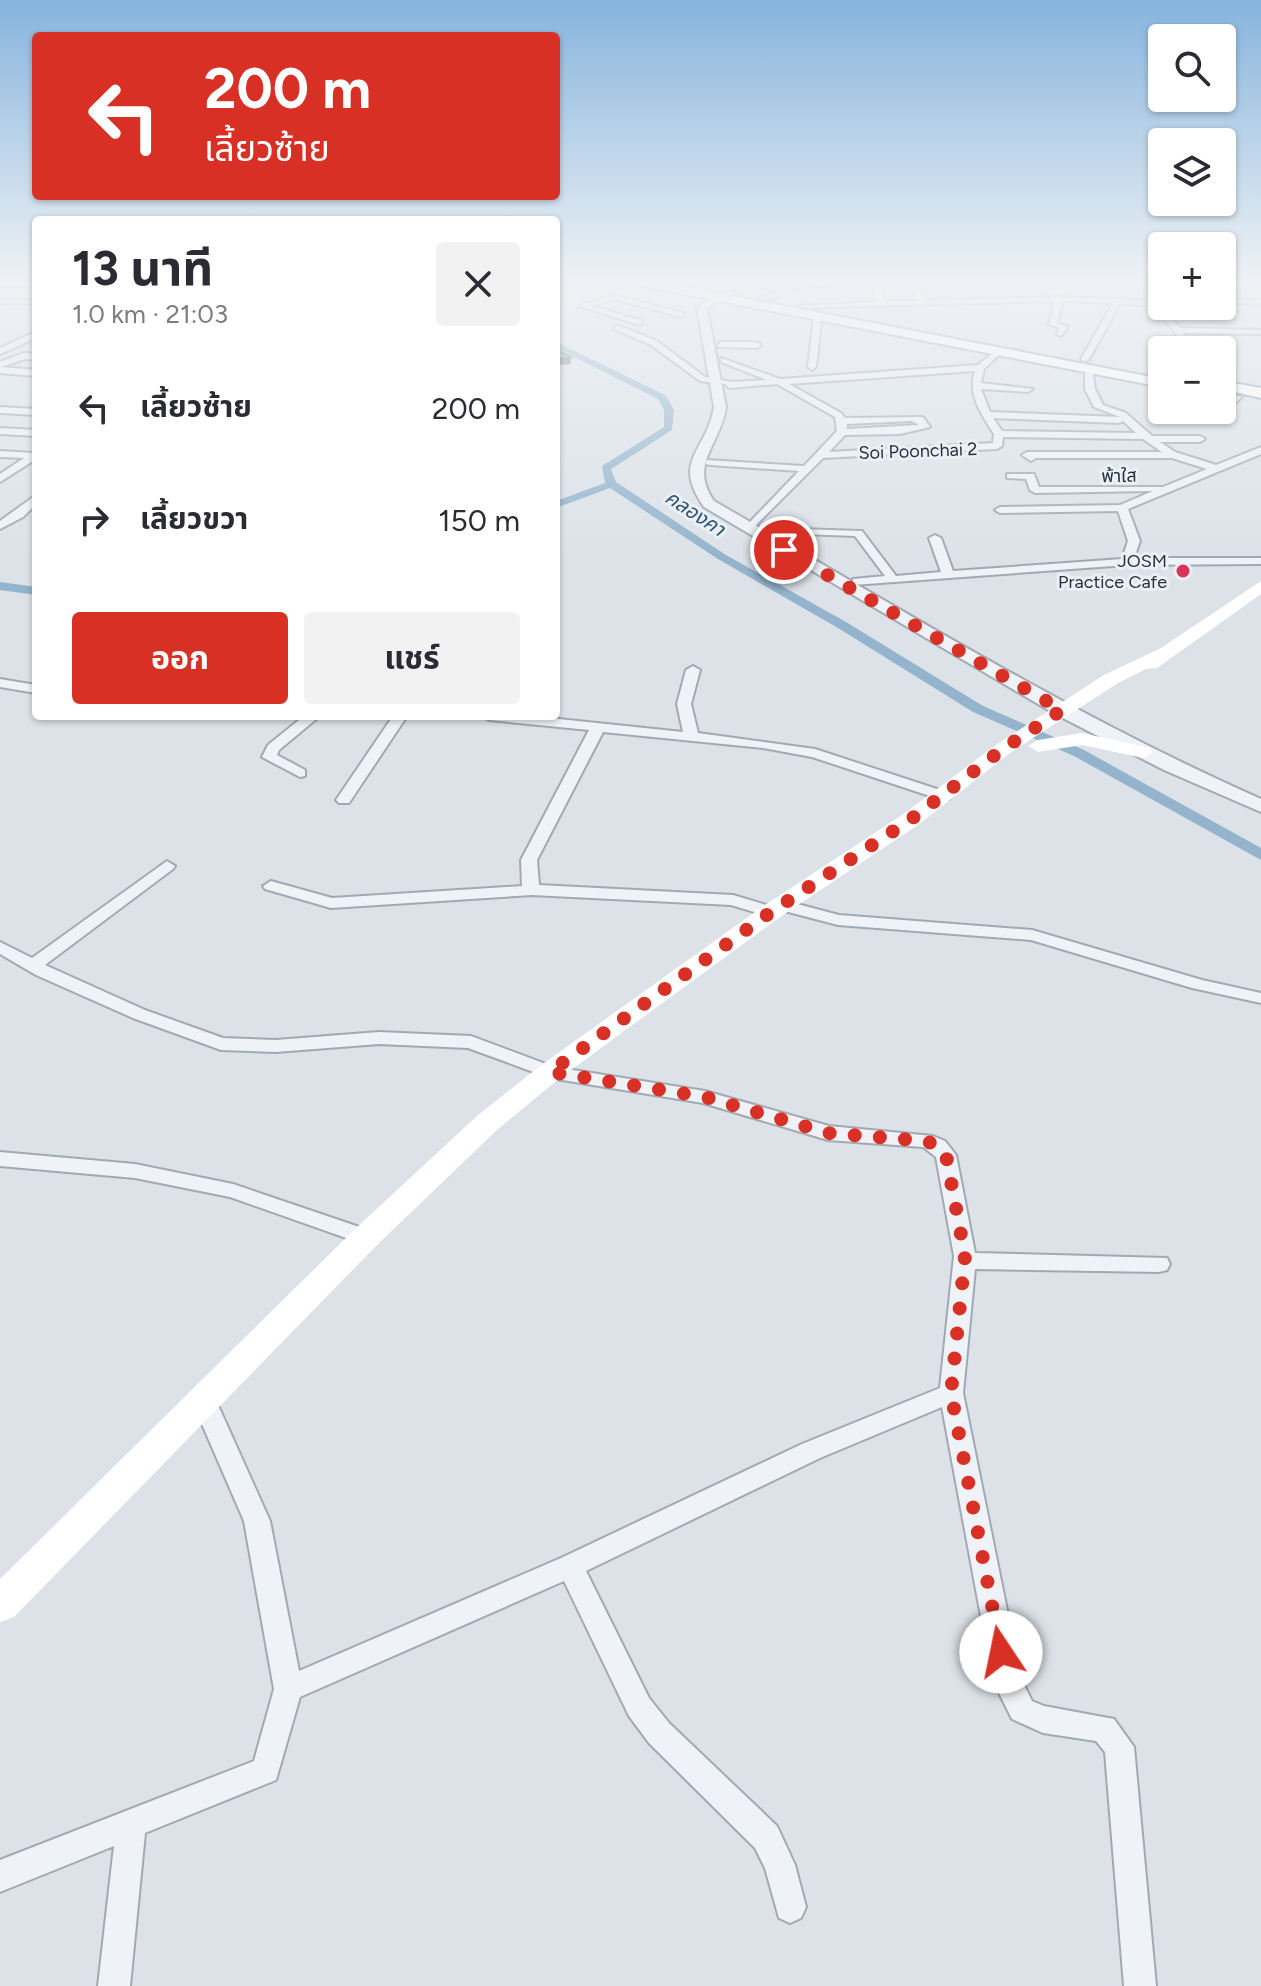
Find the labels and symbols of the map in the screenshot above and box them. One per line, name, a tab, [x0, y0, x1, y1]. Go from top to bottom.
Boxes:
street label: Soi Poonchai 2	[858, 438, 978, 464]
street label: พ้าใส	[1101, 465, 1137, 487]
water label: คลองคา	[661, 485, 730, 542]
pin	[750, 516, 818, 584]
place label: JOSM Practice Cafe	[1058, 550, 1167, 593]
marker: JOSM Practice Cafe	[1174, 562, 1192, 580]
position arrow	[959, 1610, 1043, 1694]

